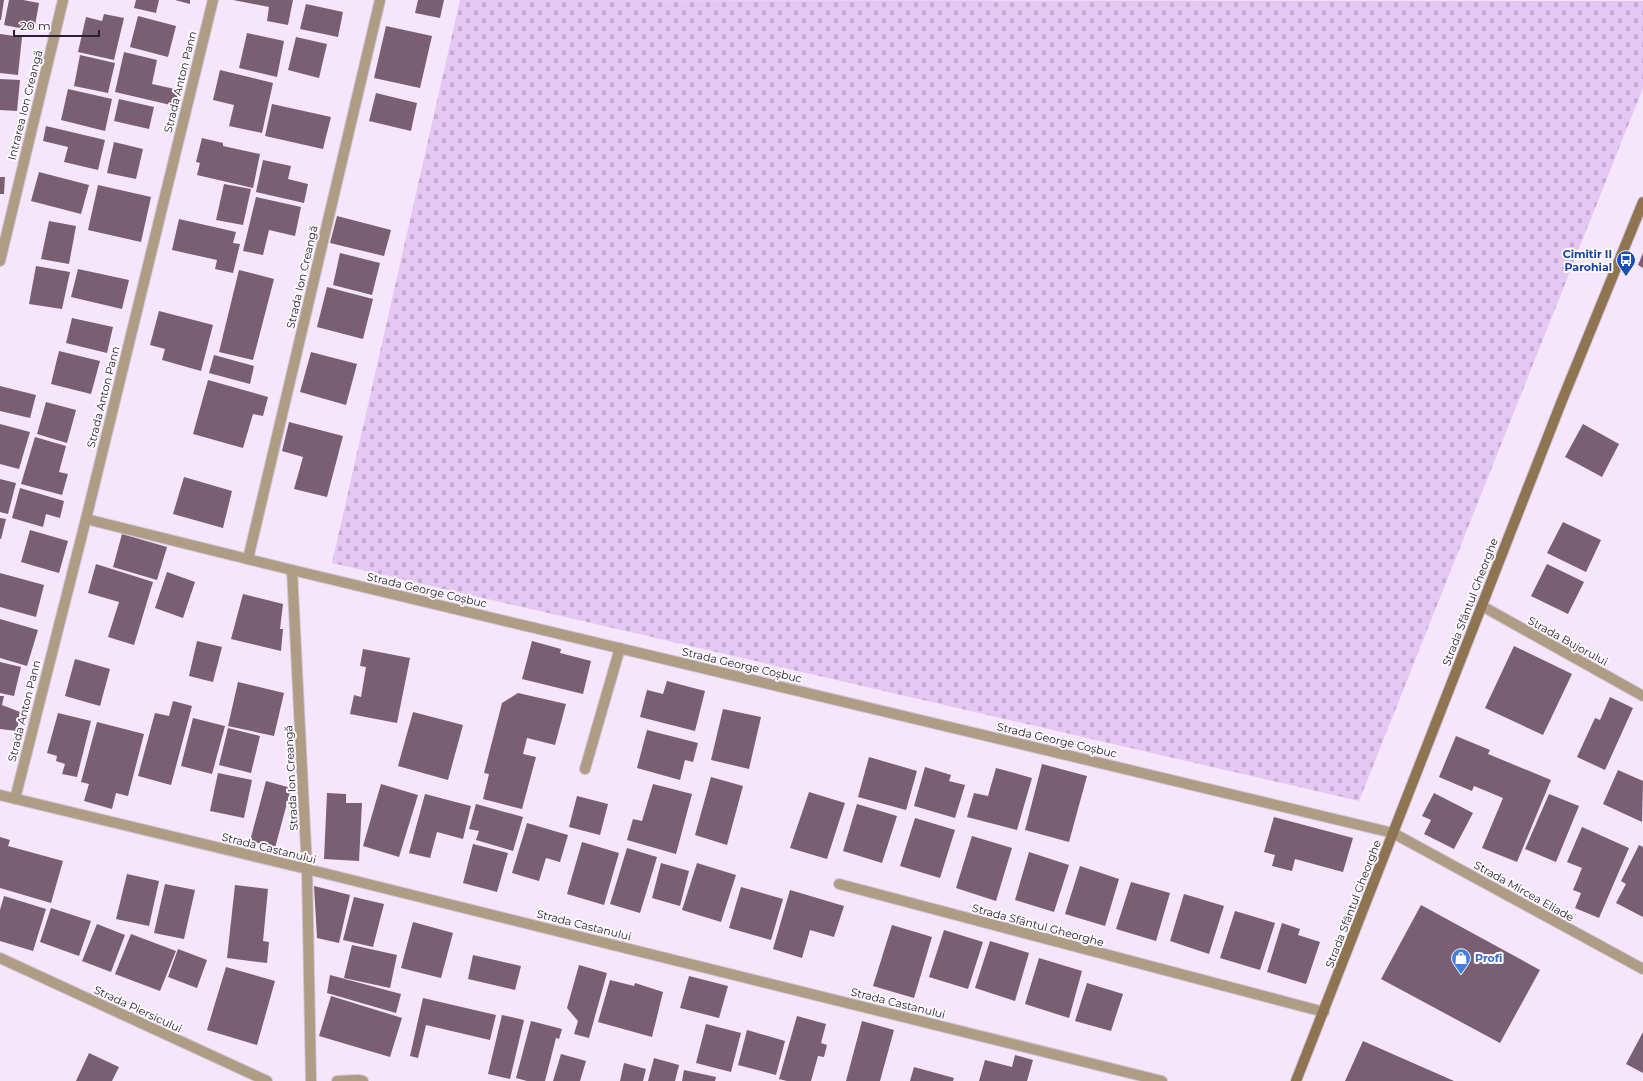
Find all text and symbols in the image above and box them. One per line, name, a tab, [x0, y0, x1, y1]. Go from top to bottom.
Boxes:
scale bar	[14, 12, 99, 38]
text: 20 m	[20, 18, 51, 33]
street label: Strada Anton Pann	[161, 30, 199, 134]
street label: Intrarea Ion Creangă	[5, 49, 45, 161]
street label: Strada Ion Creangă	[283, 224, 321, 330]
place label: Cimitir II Parohial	[1563, 247, 1612, 274]
bus stop icon: Cimitir II Parohial	[1615, 249, 1637, 277]
street label: Strada Anton Pann	[84, 345, 122, 449]
street label: Strada Sfântul Gheorghe	[1439, 536, 1501, 668]
street label: Strada George Coșbuc	[366, 569, 488, 611]
street label: Strada Bujorului	[1526, 613, 1610, 669]
street label: Strada George Coșbuc	[681, 644, 803, 686]
street label: Strada Anton Pann	[5, 659, 43, 763]
street label: Strada George Coșbuc	[996, 719, 1118, 761]
street label: Strada Ion Creangă	[281, 725, 301, 831]
street label: Strada Castanului	[220, 829, 318, 867]
street label: Strada Sfântul Gheorghe	[1322, 838, 1384, 970]
street label: Strada Mircea Eliade	[1472, 858, 1577, 924]
street label: Strada Sfântul Gheorghe	[971, 901, 1106, 949]
street label: Strada Castanului	[535, 906, 633, 944]
shop icon: Profi	[1450, 947, 1472, 975]
place label: Profi	[1475, 951, 1503, 965]
street label: Strada Piersicului	[92, 982, 184, 1036]
street label: Strada Castanului	[849, 984, 947, 1022]

